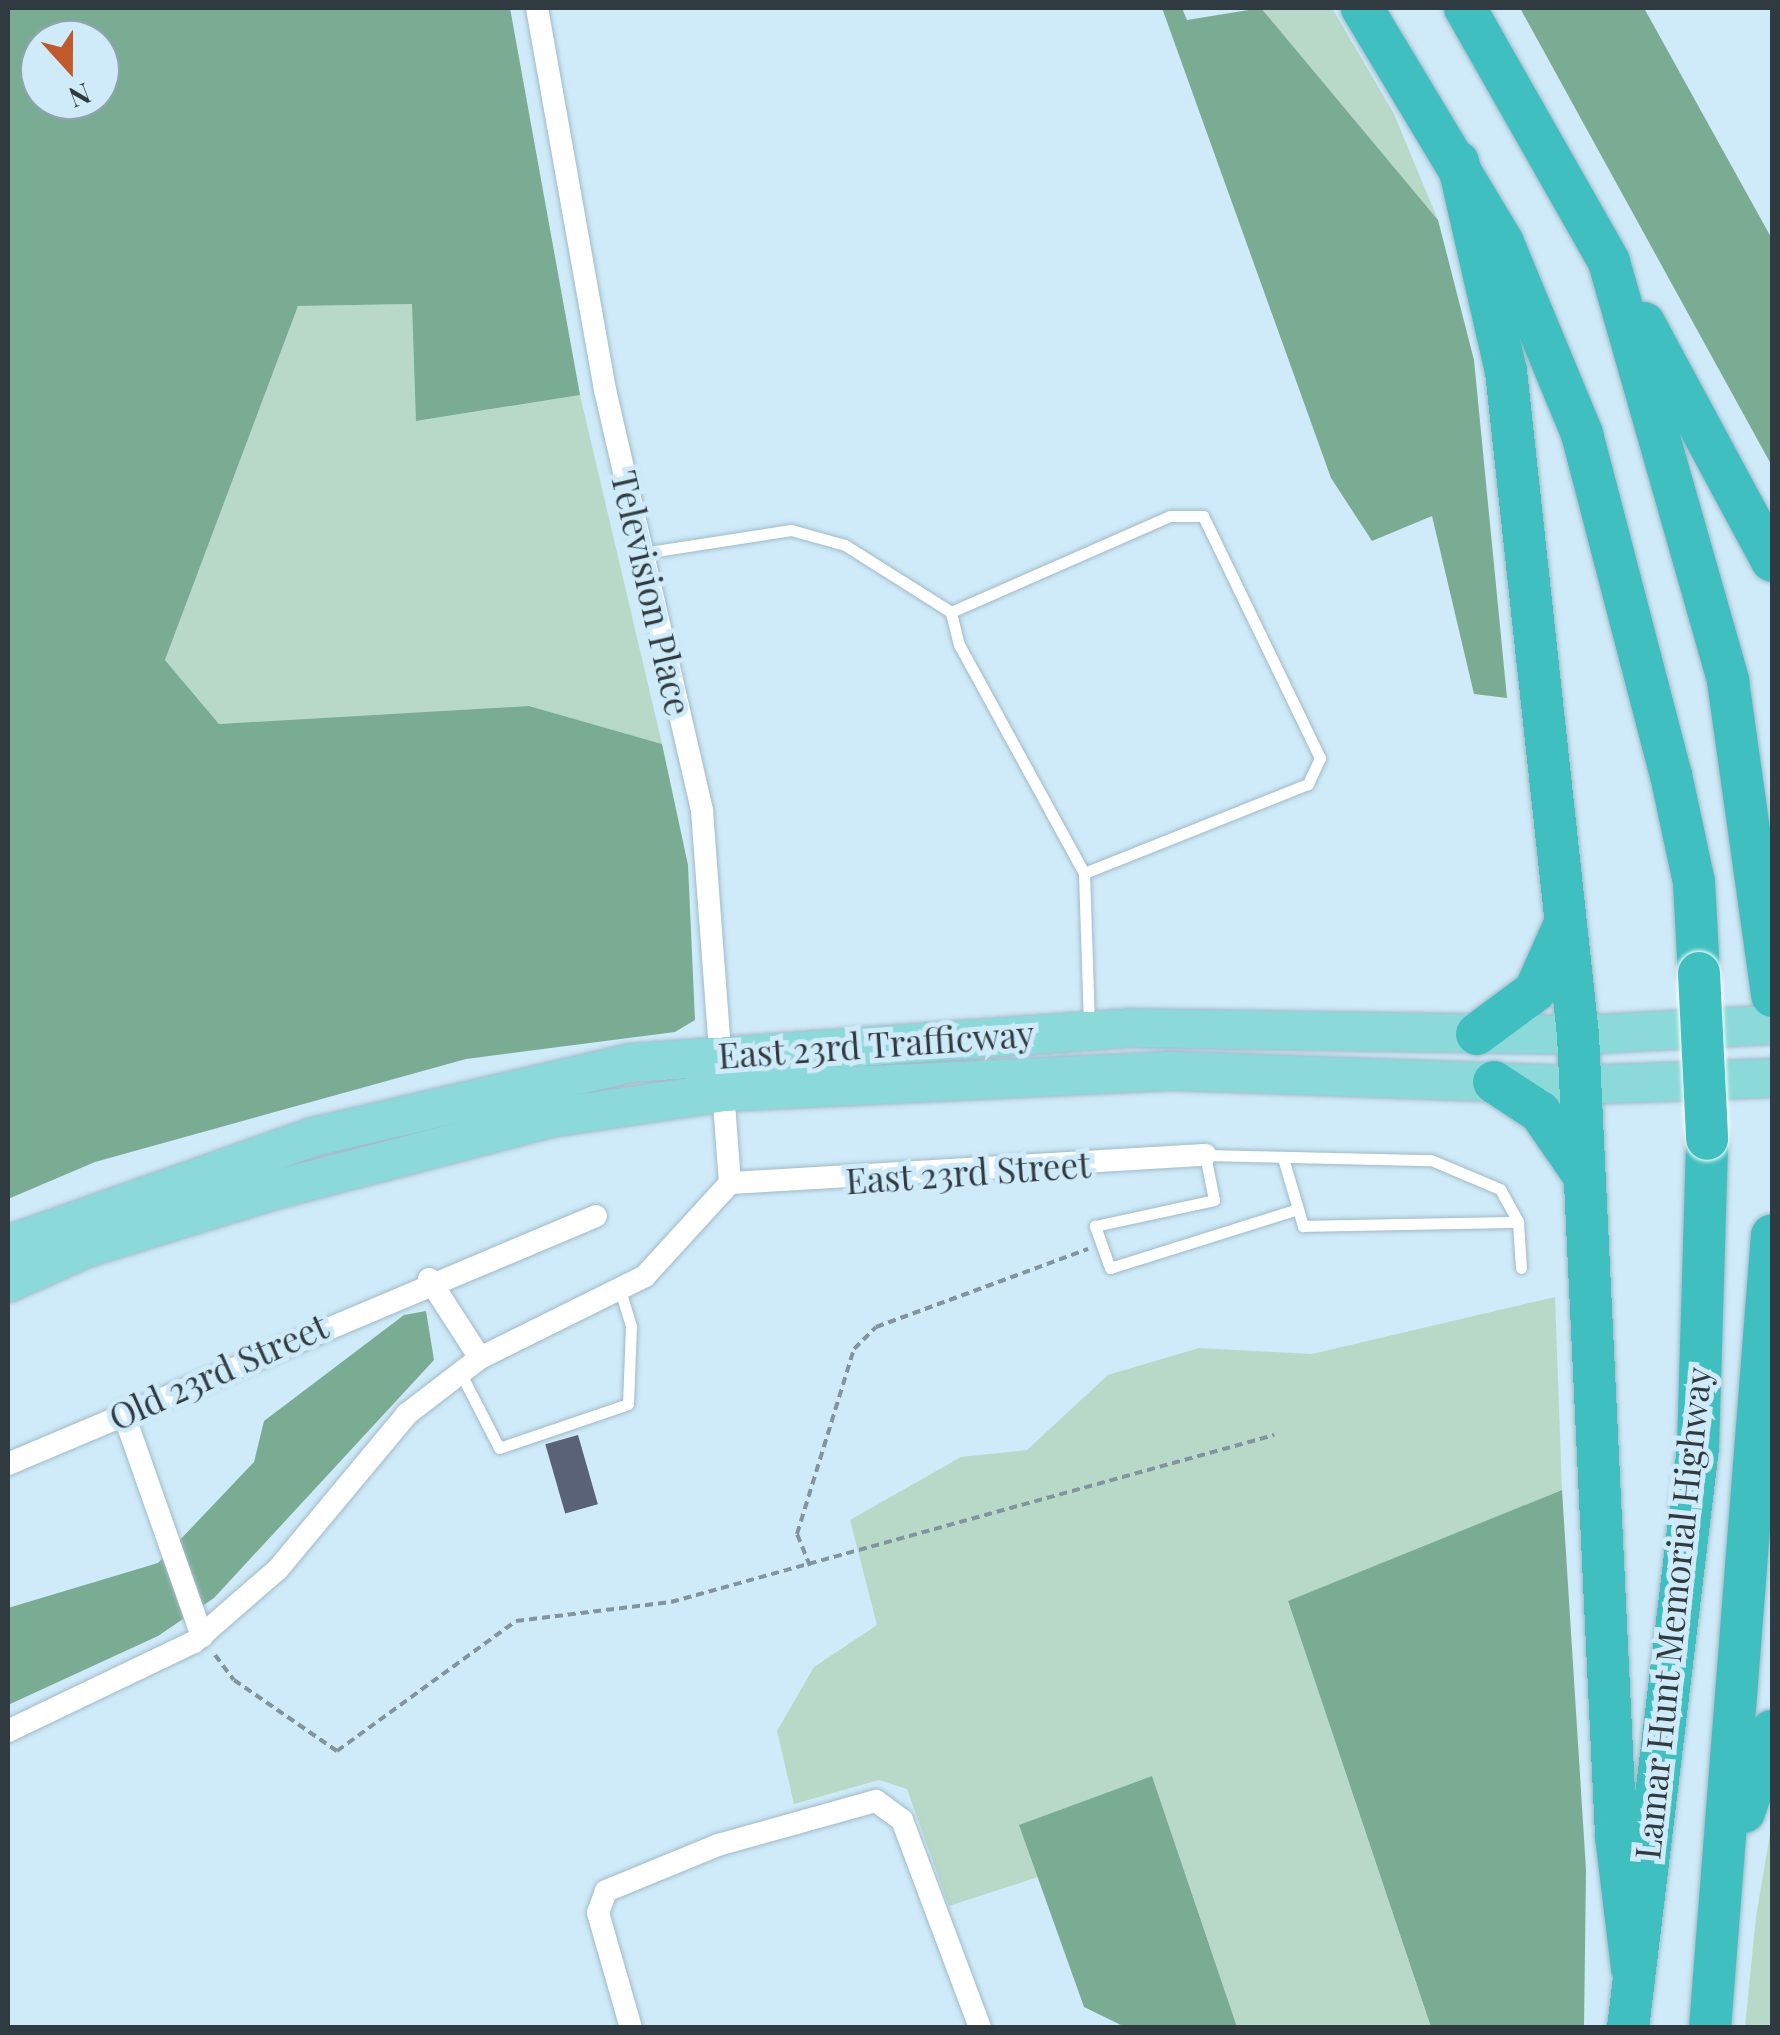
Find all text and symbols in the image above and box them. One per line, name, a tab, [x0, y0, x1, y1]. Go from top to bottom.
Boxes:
north arrow	[20, 20, 120, 120]
text: N	[64, 76, 96, 118]
street label: Television Place	[603, 467, 701, 719]
street label: East 23rd Trafficway	[716, 1012, 1036, 1076]
street label: East 23rd Street	[844, 1142, 1092, 1202]
street label: Old 23rd Street	[102, 1304, 334, 1438]
street label: Lamar Hunt Memorial Highway	[1625, 1364, 1719, 1862]

